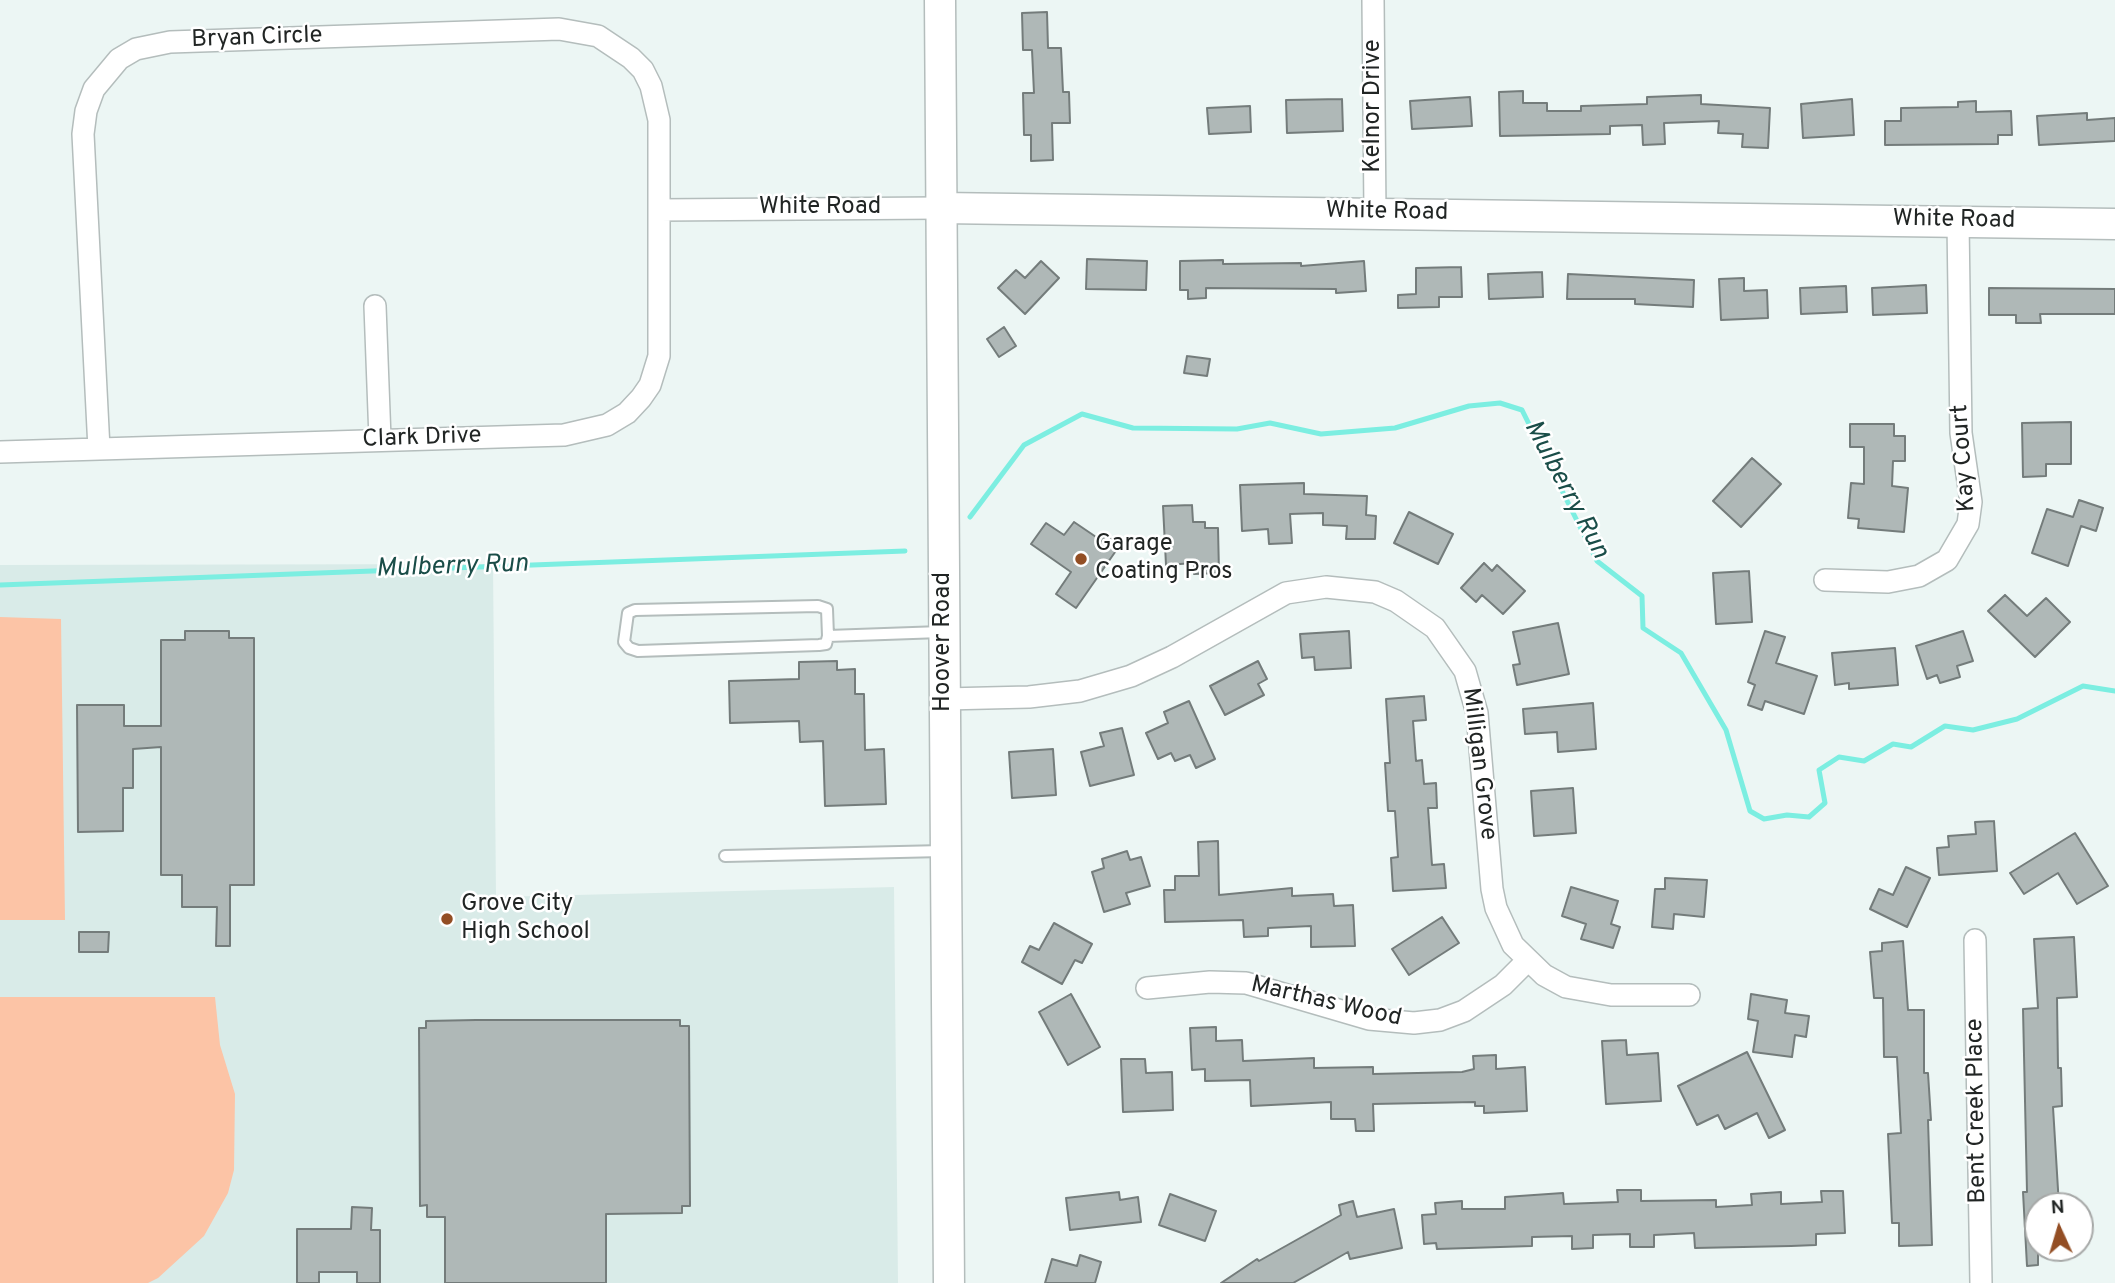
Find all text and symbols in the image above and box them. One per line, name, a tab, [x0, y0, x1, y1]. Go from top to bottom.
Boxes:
street label: Bryan Circle	[191, 22, 323, 56]
street label: Kelnor Drive	[1360, 39, 1388, 173]
street label: White Road	[759, 194, 881, 222]
street label: White Road	[1325, 198, 1449, 228]
street label: White Road	[1892, 206, 2016, 236]
street label: Kay Court	[1947, 403, 1983, 513]
water label: Mulberry Run	[1515, 415, 1615, 565]
street label: Clark Drive	[362, 423, 482, 455]
place label: Garage Coating Pros	[1095, 531, 1233, 587]
water label: Mulberry Run	[375, 550, 529, 586]
marker: Garage Coating Pros	[1073, 551, 1089, 567]
street label: Hoover Road	[930, 572, 958, 712]
street label: Milligan Grove	[1454, 686, 1502, 842]
place label: Grove City High School	[461, 891, 590, 947]
marker: Grove City High School	[439, 911, 455, 927]
street label: Marthas Wood	[1248, 972, 1404, 1034]
street label: Bent Creek Place	[1962, 1018, 1994, 1204]
north arrow	[2024, 1192, 2094, 1262]
text: N	[2050, 1196, 2065, 1220]

